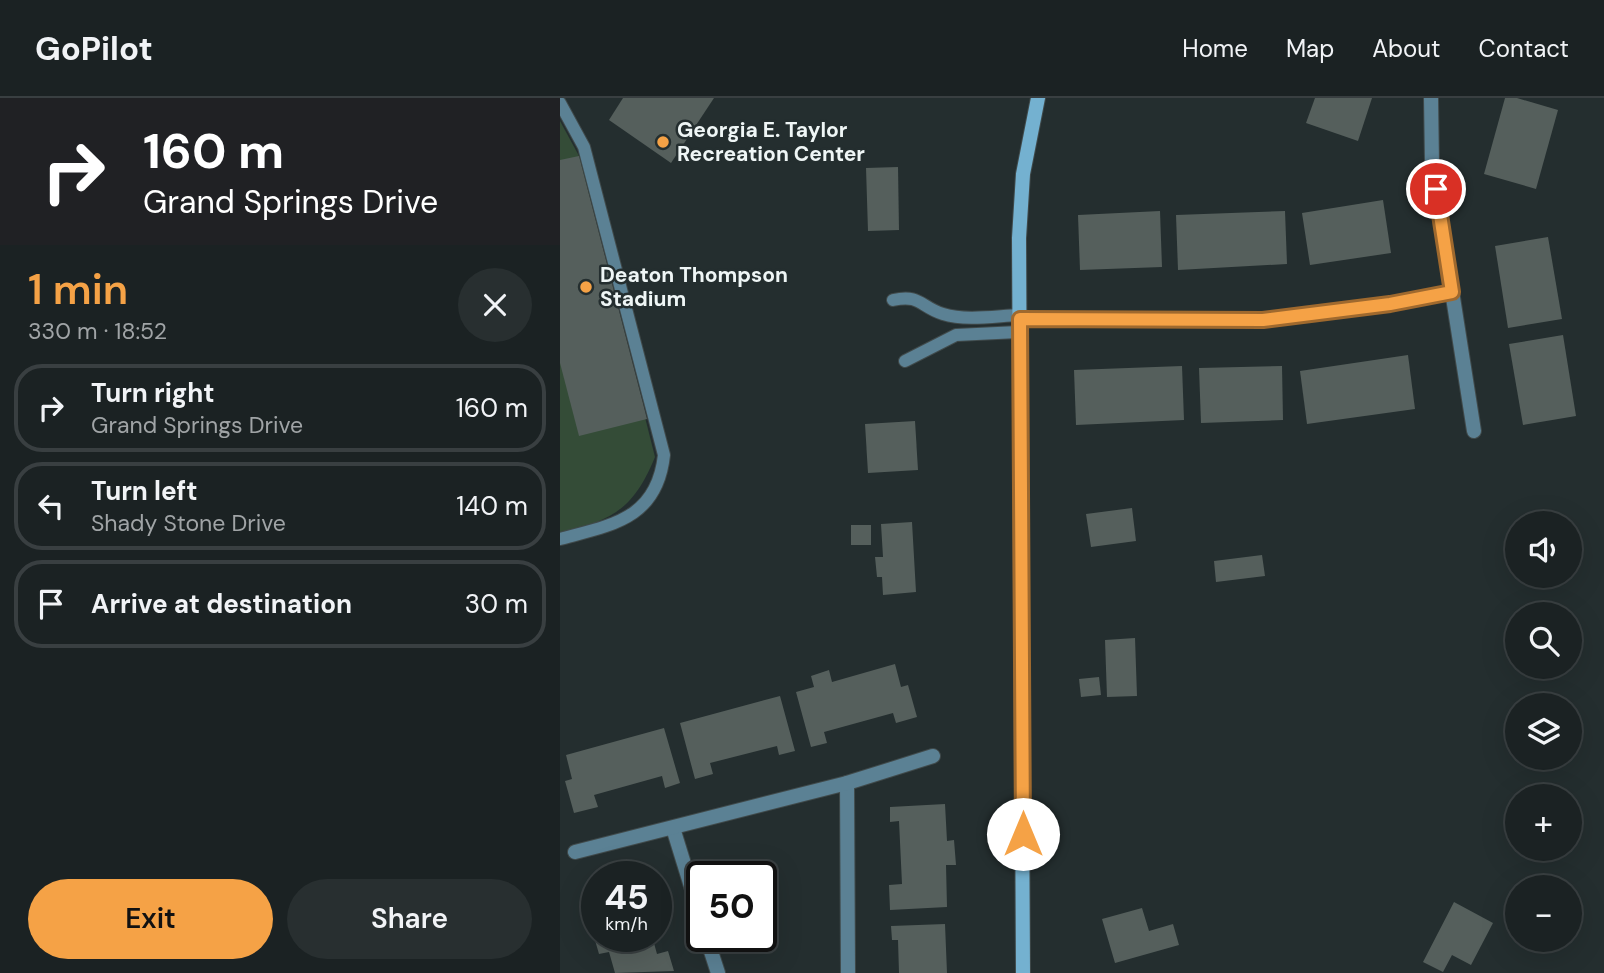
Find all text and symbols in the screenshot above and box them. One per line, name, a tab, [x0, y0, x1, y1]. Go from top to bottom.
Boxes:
text: GoPilot	[35, 27, 153, 70]
text: Home	[1182, 33, 1248, 64]
text: Map	[1286, 33, 1334, 64]
text: About	[1372, 33, 1441, 64]
text: Contact	[1479, 33, 1569, 64]
place label: Georgia E. Taylor Recreation Center	[677, 116, 865, 168]
text: 160 m	[143, 119, 284, 183]
icon: right	[28, 126, 119, 217]
marker: Georgia E. Taylor Recreation Center	[655, 134, 671, 150]
pin	[1406, 159, 1466, 219]
icon: arrive	[1417, 170, 1455, 208]
text: Grand Springs Drive	[143, 181, 438, 223]
place label: Deaton Thompson Stadium	[600, 261, 788, 313]
text: 1 min	[28, 262, 128, 317]
button: close	[458, 268, 532, 342]
marker: Deaton Thompson Stadium	[578, 279, 594, 295]
text: 330 m · 18:52	[28, 316, 167, 346]
text: Turn right	[91, 376, 215, 410]
icon: right	[32, 389, 70, 427]
text: 160 m	[456, 391, 528, 425]
text: Grand Springs Drive	[91, 410, 303, 440]
text: Turn left	[91, 474, 198, 508]
icon: left	[32, 487, 70, 525]
text: 140 m	[456, 489, 528, 523]
text: Shady Stone Drive	[91, 508, 286, 538]
map controls	[1505, 511, 1582, 952]
button: sound	[1505, 511, 1582, 588]
icon: arrive	[32, 585, 70, 623]
text: Arrive at destination	[91, 587, 352, 621]
text: 30 m	[465, 587, 528, 621]
button: search	[1505, 602, 1582, 679]
button: layers	[1505, 693, 1582, 770]
button: +	[1505, 784, 1582, 861]
position arrow	[986, 797, 1060, 871]
speed limit sign: 50	[686, 861, 777, 952]
text: 45	[604, 874, 649, 920]
button: −	[1505, 875, 1582, 952]
button: Exit	[28, 879, 273, 959]
button: Share	[287, 879, 532, 959]
text: km/h	[605, 912, 648, 936]

